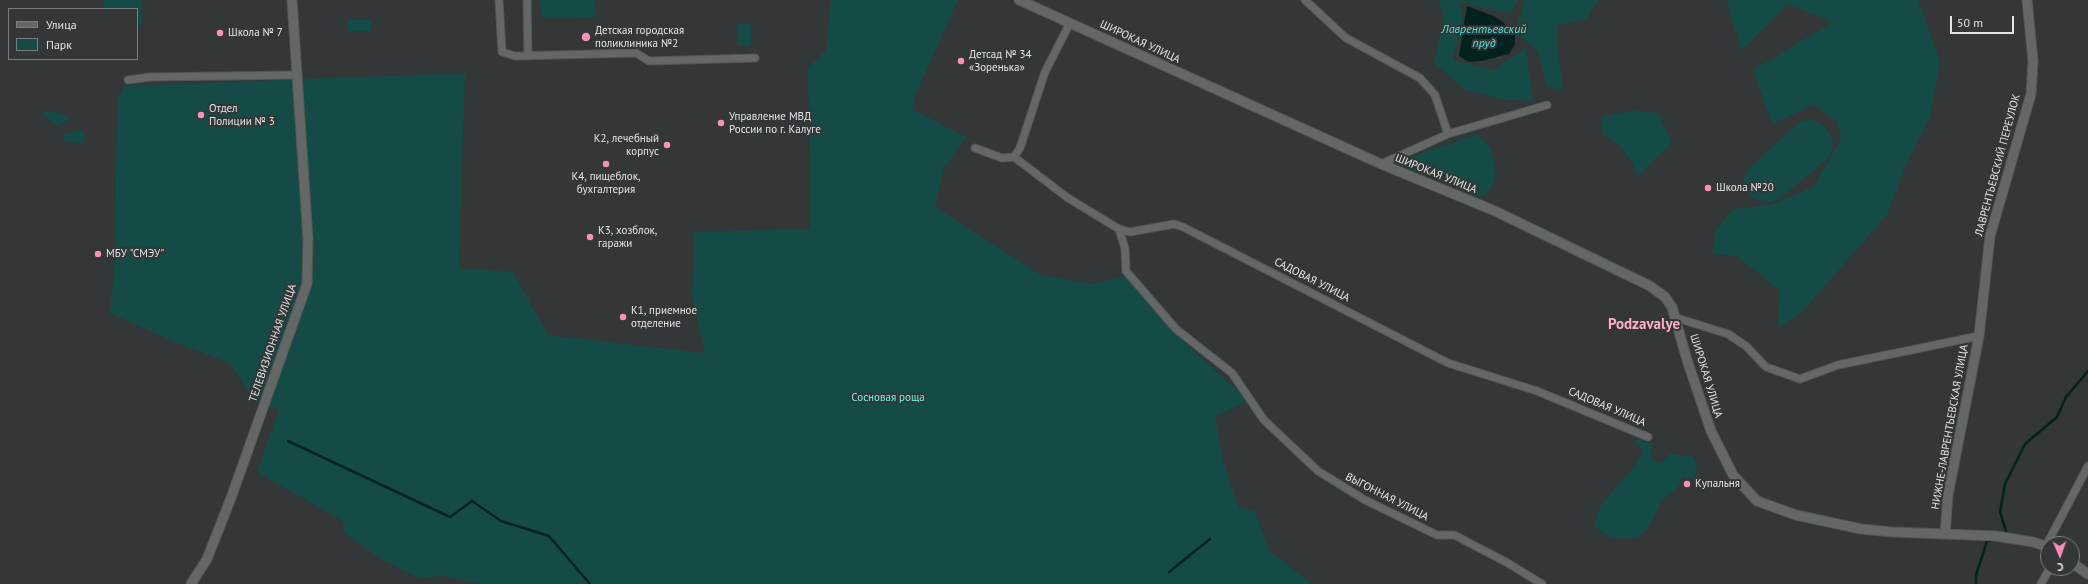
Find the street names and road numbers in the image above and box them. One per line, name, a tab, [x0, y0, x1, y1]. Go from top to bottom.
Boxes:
street label: ШИРОКАЯ УЛИЦА	[1098, 18, 1182, 66]
street label: ЛАВРЕНТЬЕВСКИЙ ПЕРЕУЛОК	[1973, 92, 2023, 238]
street label: ШИРОКАЯ УЛИЦА	[1393, 152, 1479, 196]
street label: САДОВАЯ УЛИЦА	[1272, 255, 1352, 305]
street label: ТЕЛЕВИЗИОННАЯ УЛИЦА	[247, 282, 299, 404]
street label: ШИРОКАЯ УЛИЦА	[1687, 332, 1725, 420]
street label: НИЖНЕ-ЛАВРЕНТЬЕВСКАЯ УЛИЦА	[1929, 343, 1971, 511]
street label: САДОВАЯ УЛИЦА	[1566, 385, 1648, 429]
street label: ВЫГОННАЯ УЛИЦА	[1343, 470, 1431, 524]

